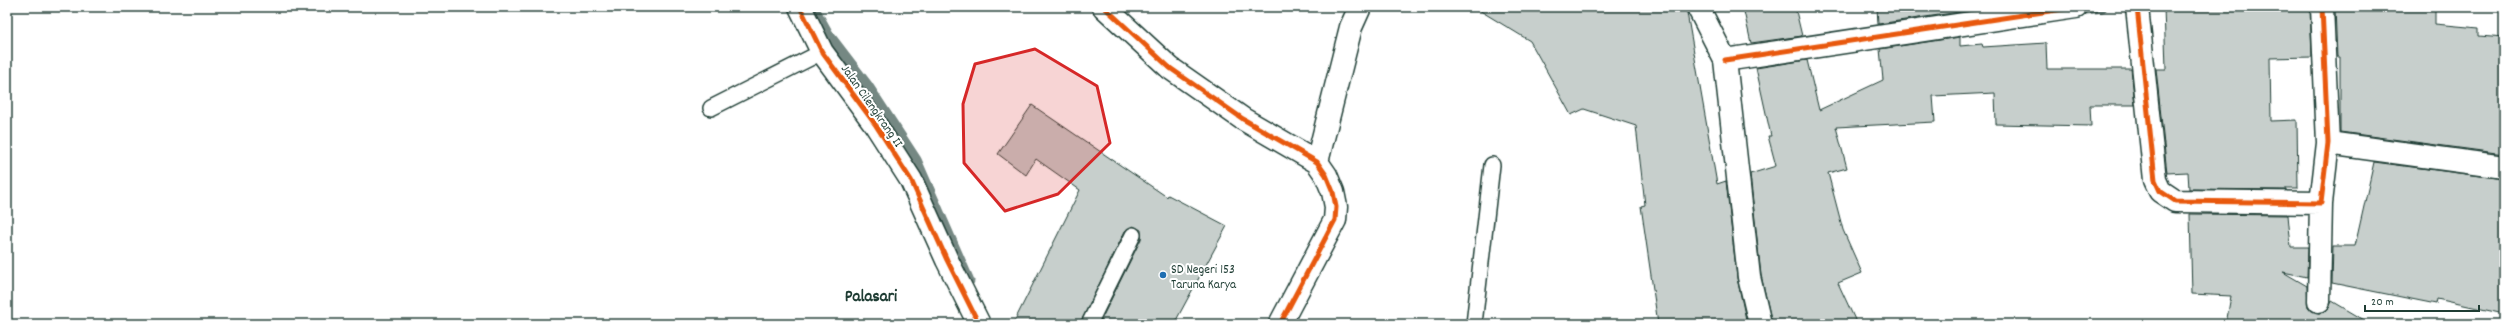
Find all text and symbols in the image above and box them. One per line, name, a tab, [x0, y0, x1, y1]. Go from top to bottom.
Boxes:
street label: Jalan Cilengkrang II	[835, 61, 907, 152]
place label: SD Negeri 153 Taruna Karya	[1171, 261, 1237, 295]
marker: SD Negeri 153 Taruna Karya	[1158, 270, 1168, 280]
district label: Palasari	[845, 286, 898, 310]
scale bar	[2365, 287, 2479, 313]
text: 20 m	[2371, 294, 2394, 311]

